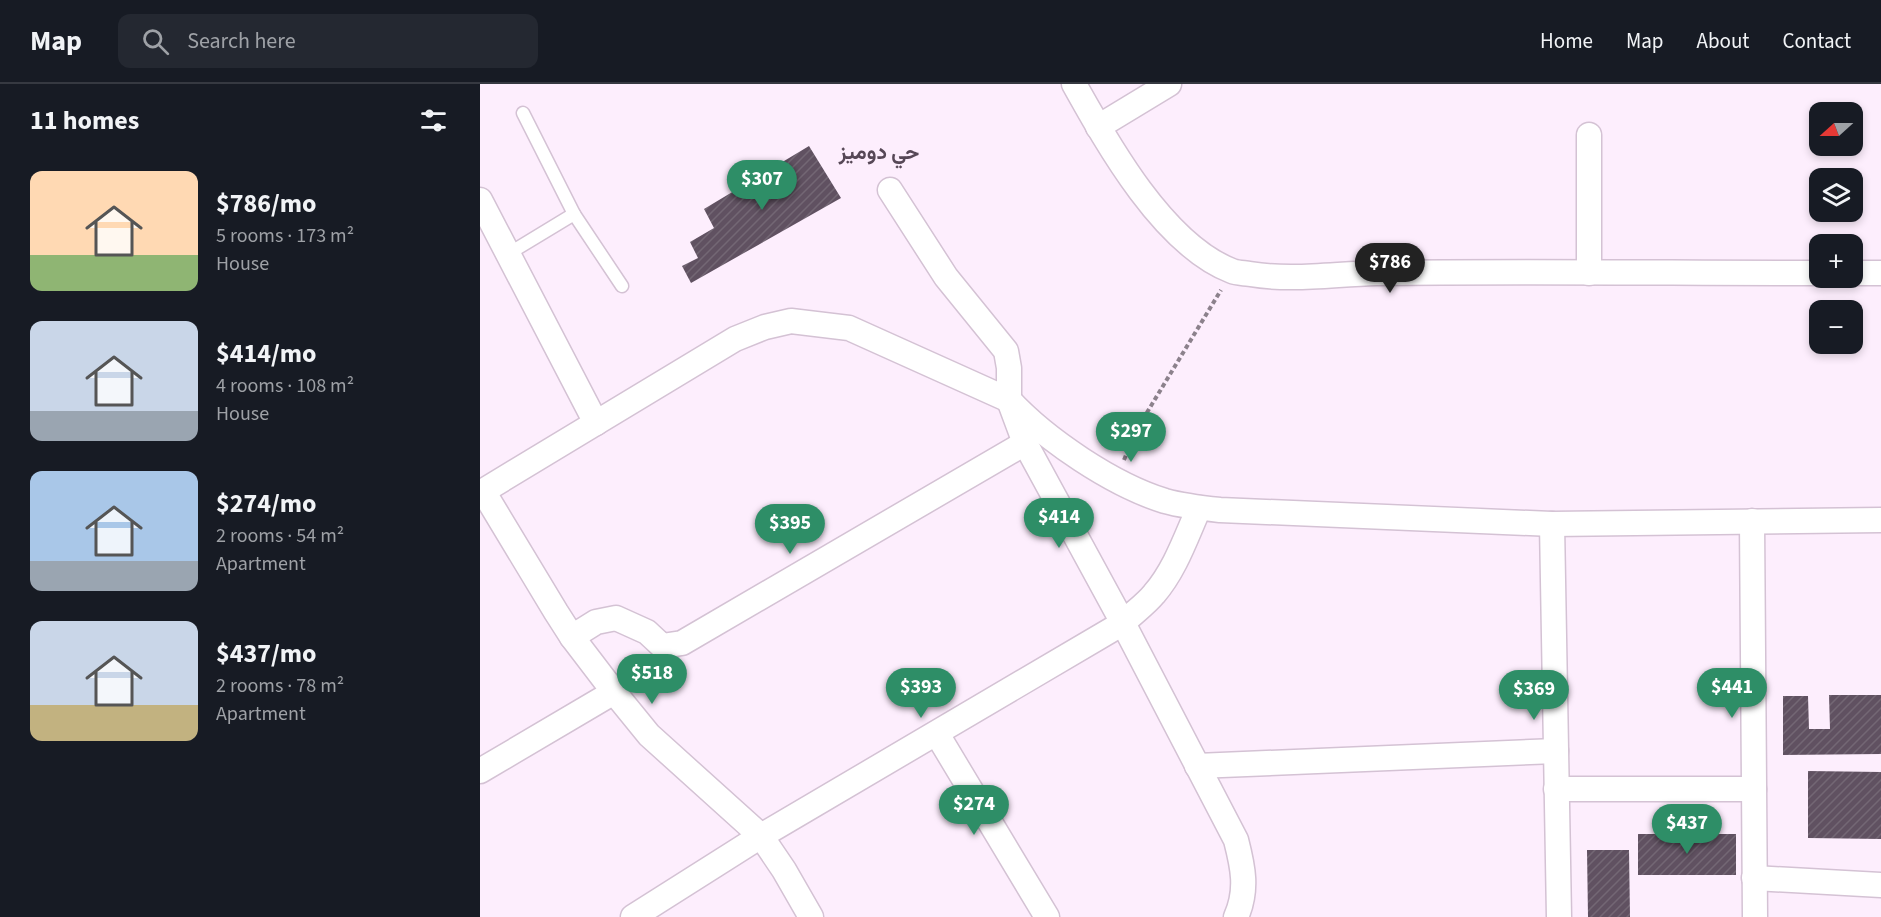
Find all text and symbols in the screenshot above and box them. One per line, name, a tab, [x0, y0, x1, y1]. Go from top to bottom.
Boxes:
search box	[118, 14, 538, 68]
text: Map	[30, 21, 82, 61]
icon: search	[139, 25, 172, 58]
text: Search here	[187, 25, 296, 57]
text: Home	[1540, 26, 1593, 56]
text: Map	[1626, 26, 1664, 56]
text: About	[1697, 26, 1749, 56]
text: Contact	[1782, 26, 1851, 56]
text: 11 homes	[30, 102, 139, 139]
north arrow	[1809, 102, 1863, 156]
map controls	[1809, 102, 1863, 354]
icon: filters	[417, 104, 450, 137]
district label: حي دوميز	[838, 137, 919, 169]
pin: $307	[726, 160, 798, 211]
text: $307	[741, 165, 783, 193]
button: layers	[1809, 168, 1863, 222]
text: $786/mo	[216, 185, 316, 222]
icon: home	[78, 195, 150, 267]
text: 5 rooms · 173 m²	[216, 222, 354, 250]
button: +	[1809, 234, 1863, 288]
pin: $786	[1354, 243, 1426, 294]
text: $786	[1369, 248, 1411, 276]
text: House	[216, 250, 269, 278]
button: −	[1809, 300, 1863, 354]
text: $414/mo	[216, 335, 316, 372]
icon: home	[78, 345, 150, 417]
text: 4 rooms · 108 m²	[216, 372, 354, 400]
text: House	[216, 400, 269, 428]
pin: $297	[1095, 412, 1167, 463]
text: $297	[1110, 417, 1152, 445]
text: $274/mo	[216, 485, 316, 522]
icon: home	[78, 495, 150, 567]
pin: $414	[1023, 498, 1095, 549]
text: $414	[1038, 503, 1080, 531]
pin: $395	[754, 504, 826, 555]
text: $395	[769, 509, 811, 537]
text: 2 rooms · 54 m²	[216, 522, 344, 550]
text: Apartment	[216, 550, 306, 578]
text: $437/mo	[216, 635, 316, 672]
icon: home	[78, 645, 150, 717]
pin: $518	[616, 654, 688, 705]
text: $518	[631, 659, 673, 687]
pin: $393	[885, 668, 957, 719]
pin: $441	[1696, 668, 1768, 719]
pin: $369	[1498, 670, 1570, 721]
text: 2 rooms · 78 m²	[216, 672, 344, 700]
text: $393	[900, 673, 942, 701]
text: $441	[1711, 673, 1753, 701]
text: $369	[1513, 675, 1555, 703]
text: Apartment	[216, 700, 306, 728]
pin: $274	[938, 785, 1010, 836]
text: $274	[953, 790, 995, 818]
pin: $437	[1651, 804, 1723, 855]
text: $437	[1666, 809, 1708, 837]

